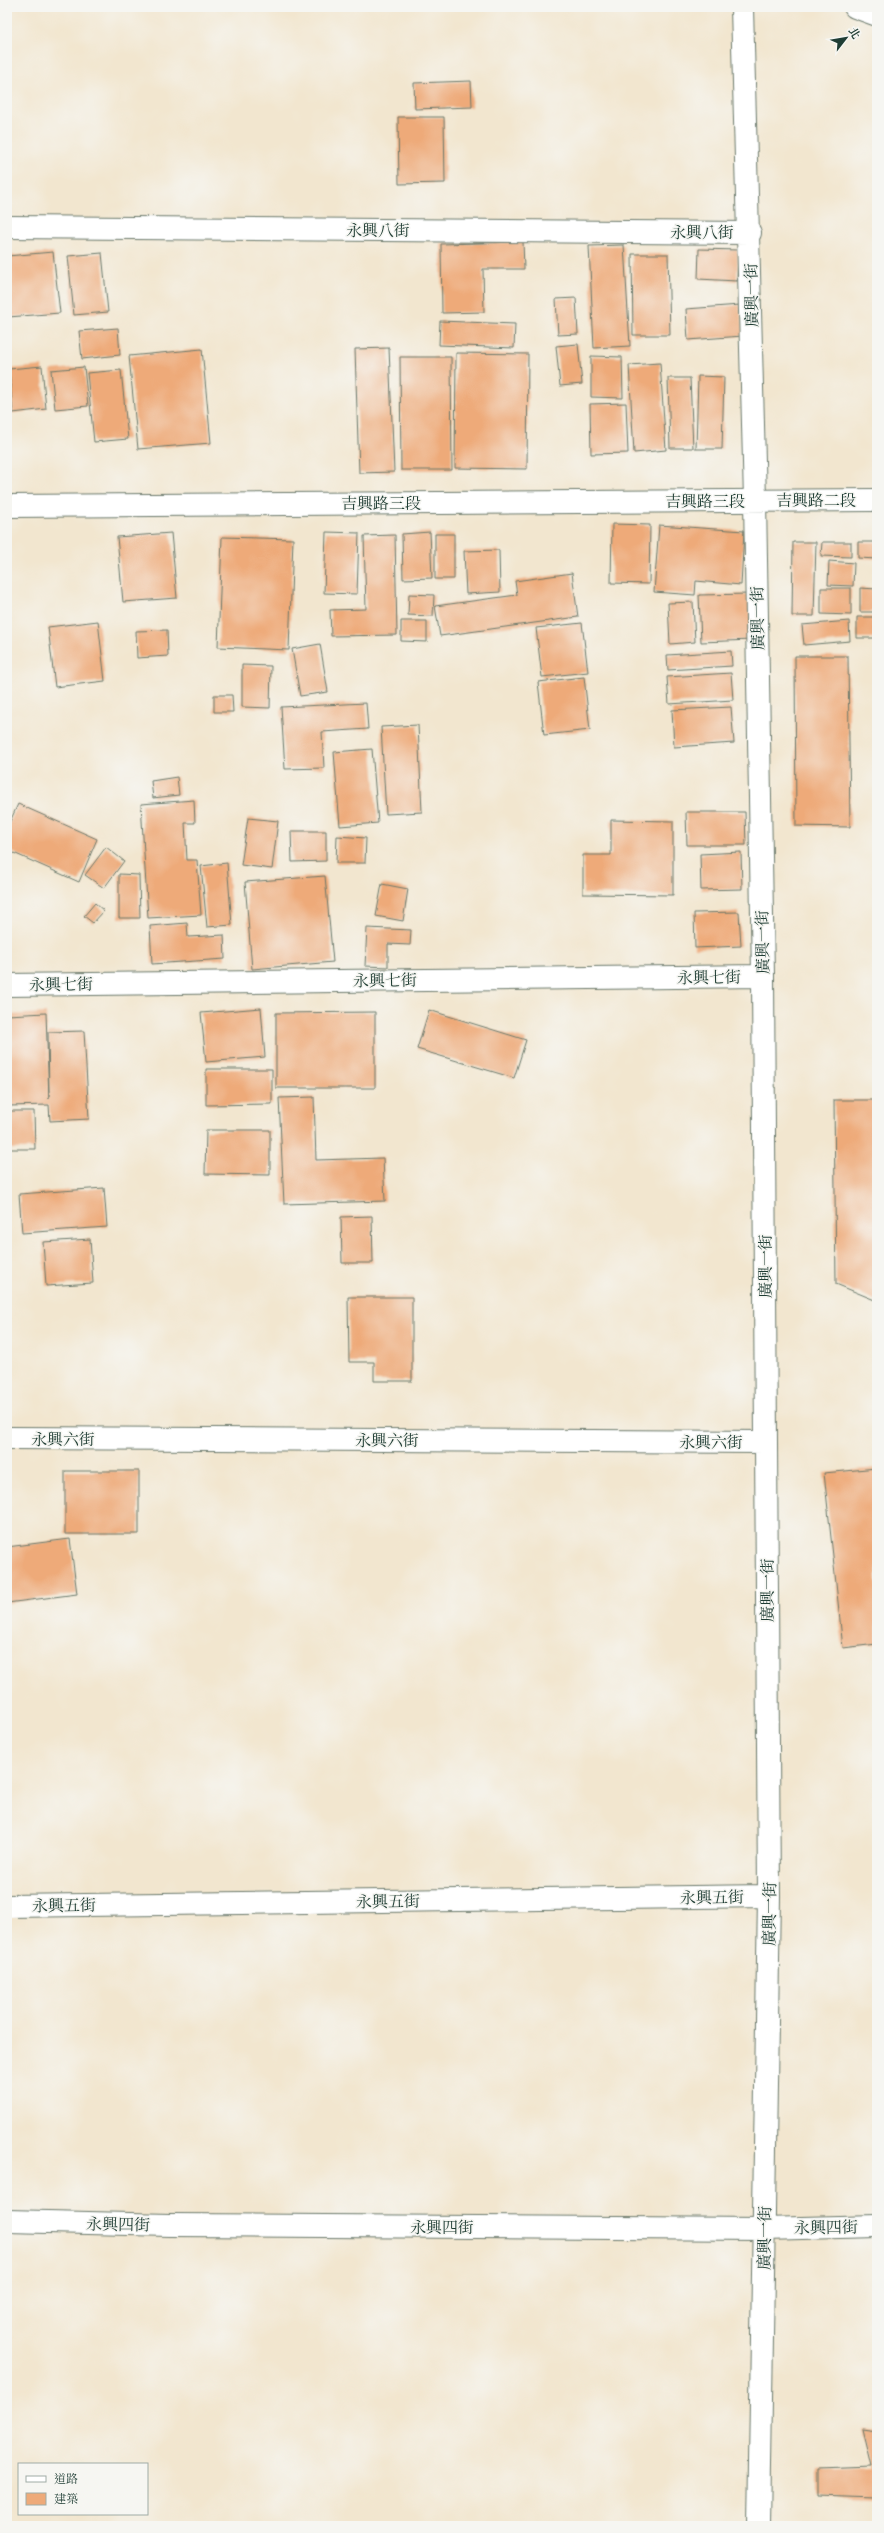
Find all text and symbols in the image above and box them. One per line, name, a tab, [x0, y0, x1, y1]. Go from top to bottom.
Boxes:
north arrow	[826, 18, 866, 58]
text: 北	[845, 25, 863, 42]
street label: 永興八街	[346, 221, 410, 241]
street label: 永興八街	[670, 223, 734, 243]
street label: 廣興一街	[741, 263, 763, 327]
street label: 吉興路二段	[776, 491, 856, 511]
street label: 吉興路三段	[665, 492, 745, 512]
street label: 吉興路三段	[341, 494, 421, 514]
street label: 廣興一街	[747, 586, 769, 650]
street label: 廣興一街	[752, 910, 774, 974]
street label: 永興七街	[677, 967, 741, 989]
street label: 永興七街	[353, 970, 417, 992]
street label: 永興七街	[29, 974, 93, 996]
street label: 廣興一街	[756, 1234, 776, 1298]
street label: 永興六街	[31, 1430, 95, 1450]
street label: 永興六街	[355, 1431, 419, 1451]
street label: 永興六街	[679, 1433, 743, 1453]
street label: 廣興一街	[758, 1558, 778, 1622]
street label: 廣興一街	[759, 1882, 781, 1946]
street label: 永興五街	[680, 1887, 744, 1909]
street label: 永興五街	[356, 1891, 420, 1913]
street label: 永興五街	[32, 1895, 96, 1917]
street label: 廣興一街	[754, 2206, 776, 2270]
street label: 永興四街	[86, 2214, 150, 2236]
street label: 永興四街	[794, 2217, 858, 2239]
street label: 永興四街	[410, 2218, 474, 2238]
legend	[18, 2463, 148, 2515]
text: 道路	[54, 2472, 78, 2487]
text: 建築	[54, 2492, 78, 2507]

